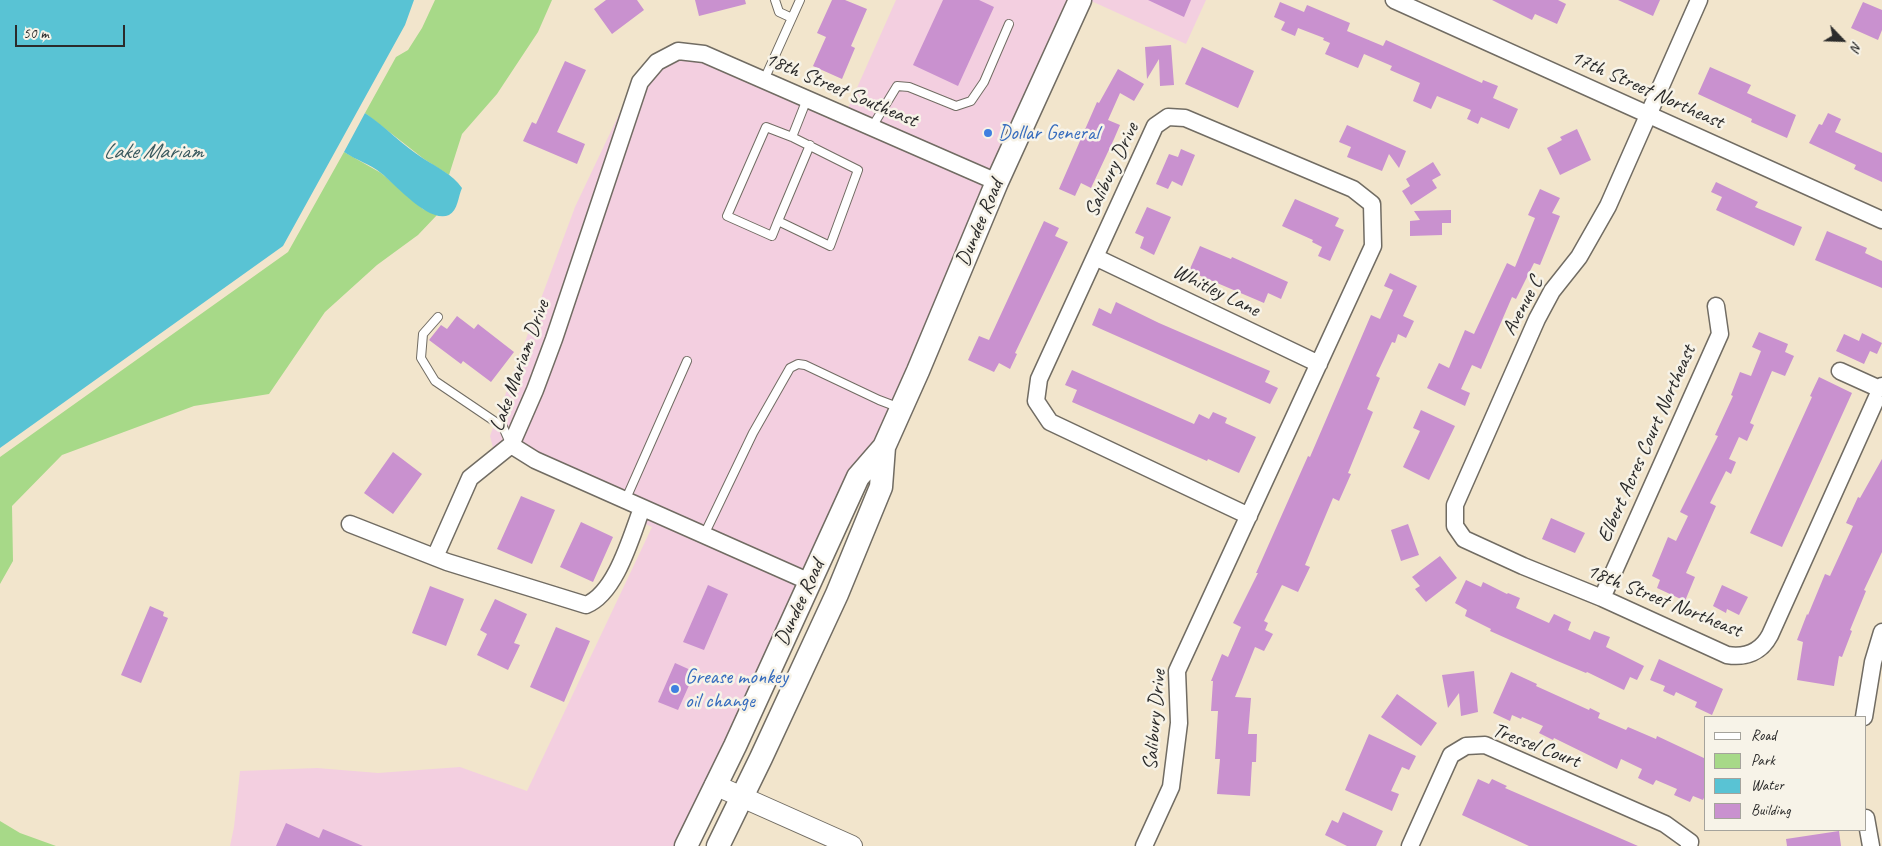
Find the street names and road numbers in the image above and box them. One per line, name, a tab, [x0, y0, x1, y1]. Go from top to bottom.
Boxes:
street label: 17th Street Northeast	[1567, 45, 1727, 135]
street label: 18th Street Southeast	[761, 47, 921, 133]
street label: Salibury Drive	[1079, 119, 1145, 221]
street label: Dundee Road	[951, 176, 1009, 270]
street label: Whitley Lane	[1169, 259, 1263, 323]
street label: Avenue C	[1497, 272, 1549, 340]
street label: Lake Mariam Drive	[485, 297, 555, 435]
street label: Elbert Acres Court Northeast	[1592, 342, 1702, 546]
street label: Dundee Road	[769, 556, 831, 650]
street label: 18th Street Northeast	[1583, 558, 1745, 644]
street label: Salibury Drive	[1138, 669, 1172, 771]
street label: Tressel Court	[1489, 718, 1583, 774]

